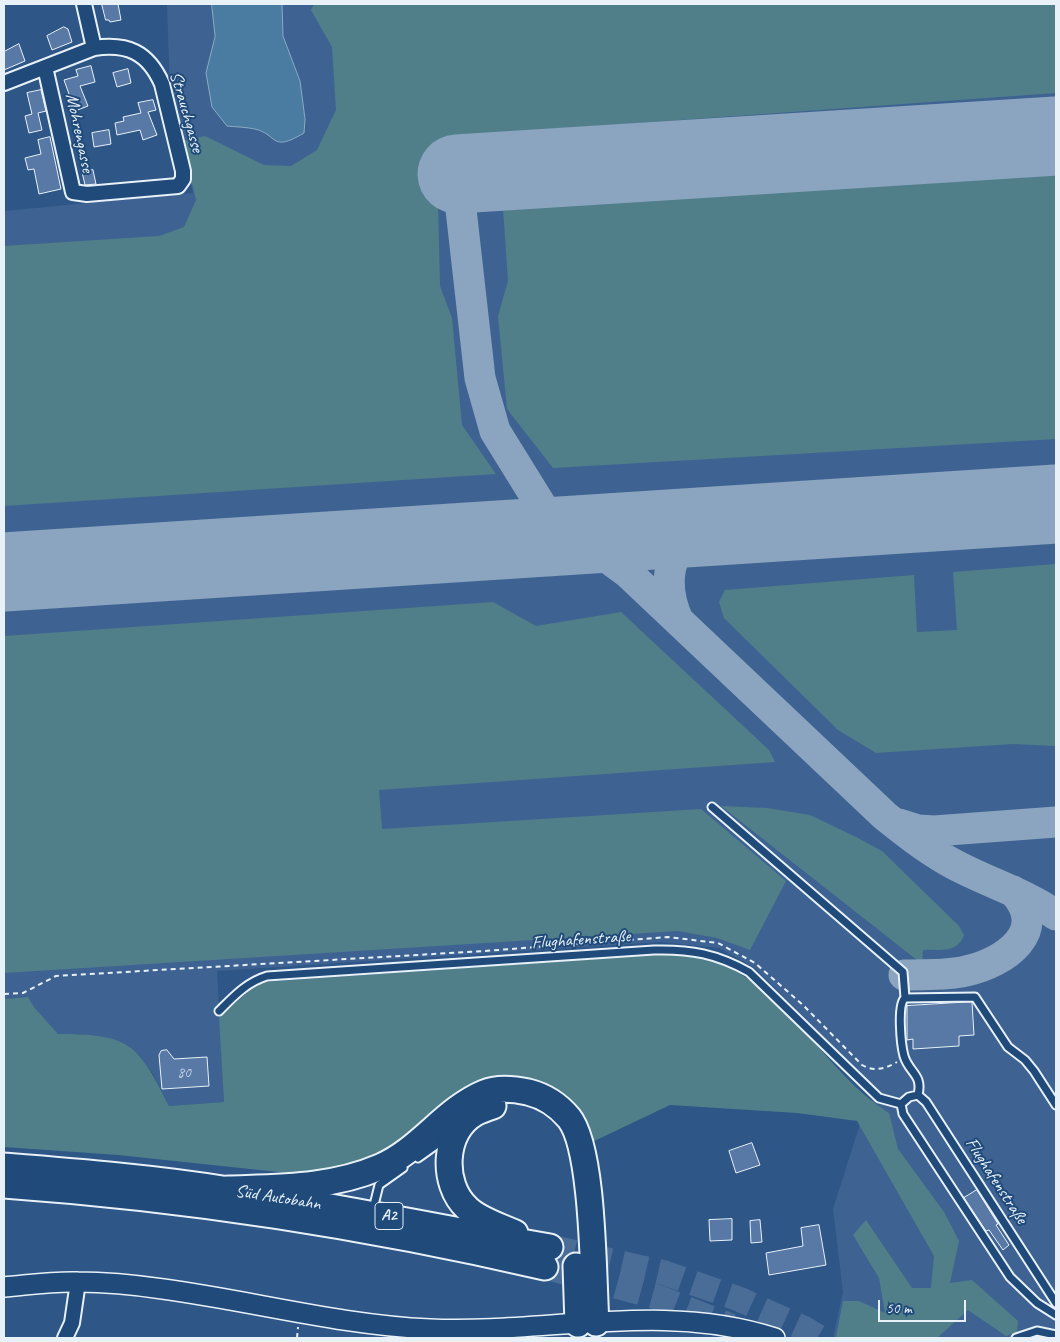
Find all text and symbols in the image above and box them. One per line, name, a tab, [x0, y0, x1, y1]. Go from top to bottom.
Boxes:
street label: Strauchgasse	[164, 69, 208, 155]
street label: Mohrengasse	[60, 92, 98, 174]
street label: Flughafenstraße	[531, 926, 631, 954]
house number: 80	[177, 1064, 191, 1082]
street label: Flughafenstraße	[960, 1134, 1032, 1228]
street label: Süd Autobahn	[234, 1181, 322, 1215]
road number: A2	[375, 1202, 403, 1230]
scale bar	[880, 1290, 968, 1322]
text: 50 m	[886, 1299, 912, 1318]

